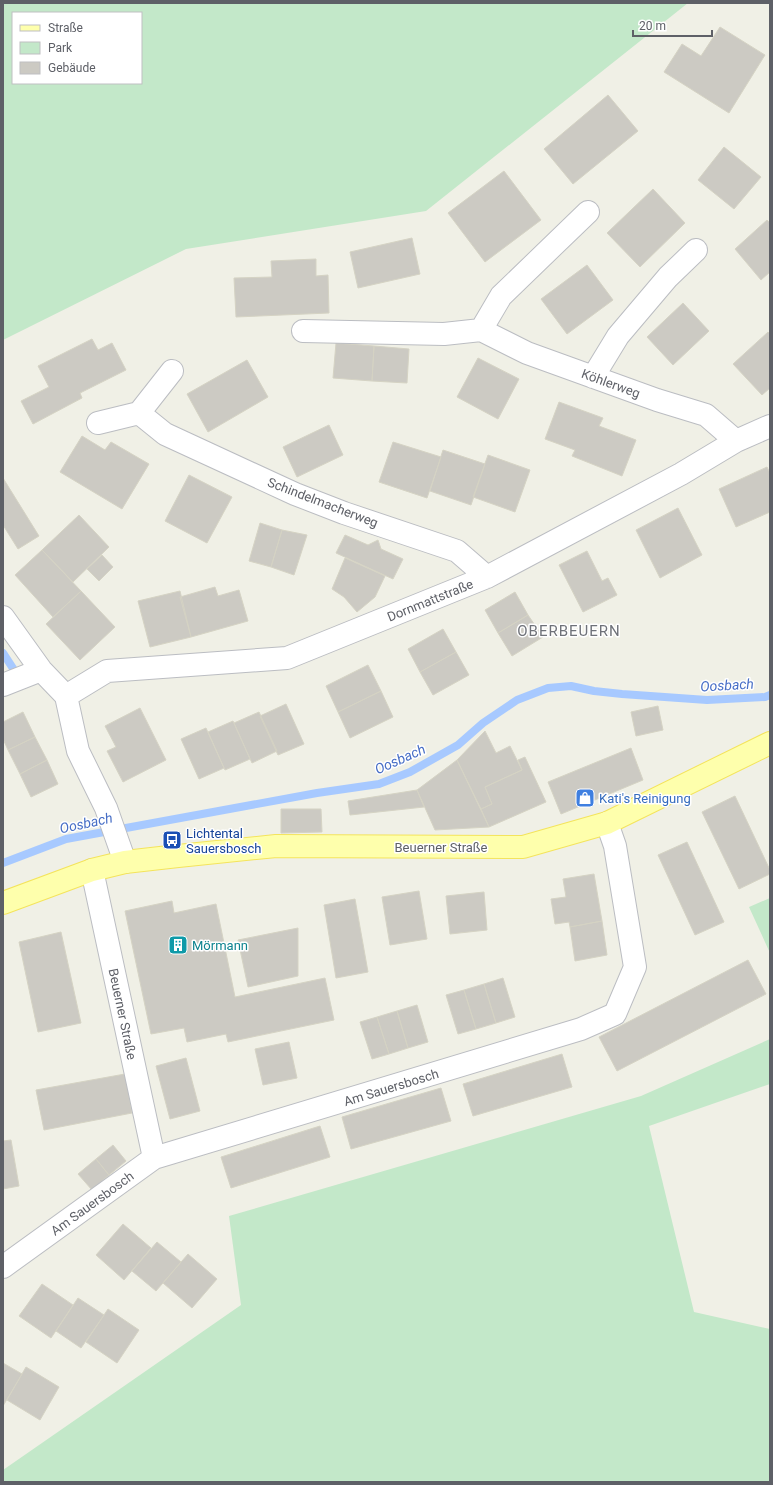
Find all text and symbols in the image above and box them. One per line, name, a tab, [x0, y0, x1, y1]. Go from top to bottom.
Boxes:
legend	[12, 12, 142, 84]
scale bar	[633, 12, 712, 38]
text: 20 m	[639, 19, 666, 33]
text: Straße	[48, 21, 83, 35]
text: Park	[48, 41, 73, 55]
text: Gebäude	[48, 61, 96, 75]
street label: Köhlerweg	[580, 366, 642, 401]
street label: Schindelmacherweg	[265, 474, 380, 530]
street label: Dornmattstraße	[385, 576, 475, 625]
district label: OBERBEUERN	[517, 622, 621, 640]
water label: Oosbach	[700, 676, 754, 694]
water label: Oosbach	[372, 741, 428, 777]
shop icon: Kati's Reinigung	[574, 787, 596, 809]
place label: Kati's Reinigung	[599, 791, 691, 806]
water label: Oosbach	[58, 810, 114, 836]
place label: Lichtental Sauersbosch	[186, 826, 261, 856]
bus stop icon: Lichtental Sauersbosch	[161, 829, 183, 851]
street label: Beuerner Straße	[395, 840, 488, 855]
building icon: Mörmann	[167, 934, 189, 956]
place label: Mörmann	[192, 938, 248, 953]
street label: Beuerner Straße	[106, 967, 140, 1061]
street label: Am Sauersbosch	[342, 1066, 440, 1109]
street label: Am Sauersbosch	[48, 1168, 137, 1238]

